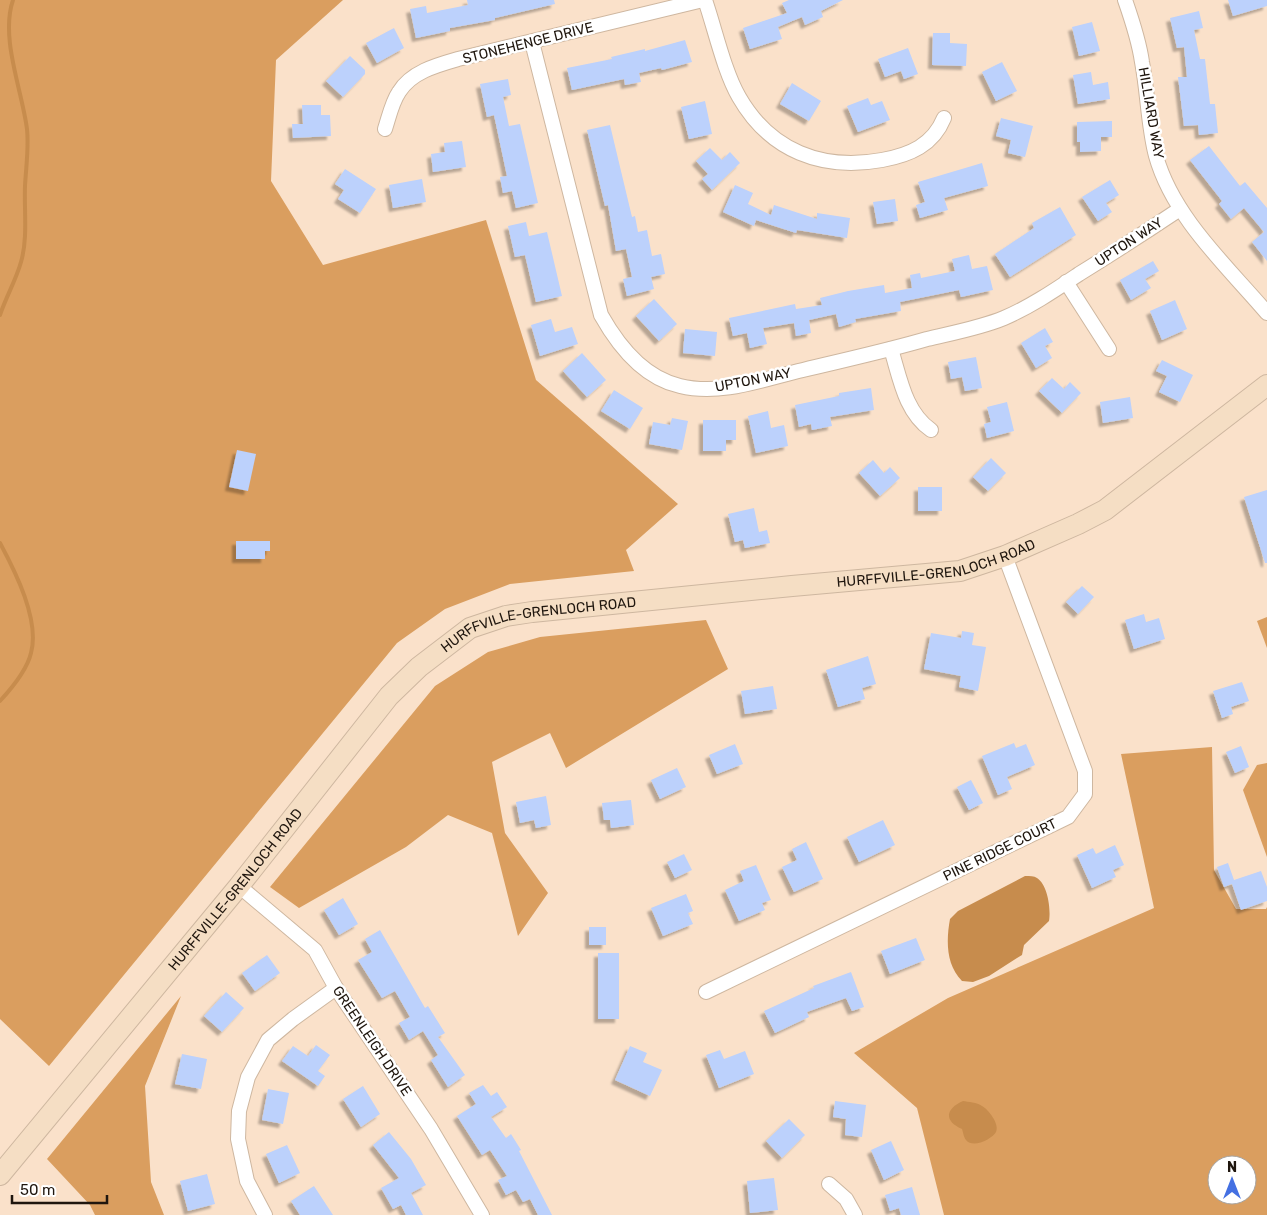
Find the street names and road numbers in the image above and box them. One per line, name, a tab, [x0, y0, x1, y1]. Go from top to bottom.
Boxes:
street label: STONEHENGE DRIVE	[461, 19, 595, 67]
street label: HILLIARD WAY	[1135, 66, 1167, 160]
street label: UPTON WAY	[1092, 214, 1166, 270]
street label: UPTON WAY	[713, 364, 793, 396]
street label: HURFFVILLE-GRENLOCH ROAD	[836, 535, 1038, 590]
street label: HURFFVILLE-GRENLOCH ROAD	[437, 593, 637, 656]
street label: HURFFVILLE-GRENLOCH ROAD	[164, 805, 306, 974]
street label: PINE RIDGE COURT	[940, 815, 1060, 885]
street label: GREENLEIGH DRIVE	[329, 983, 415, 1099]

